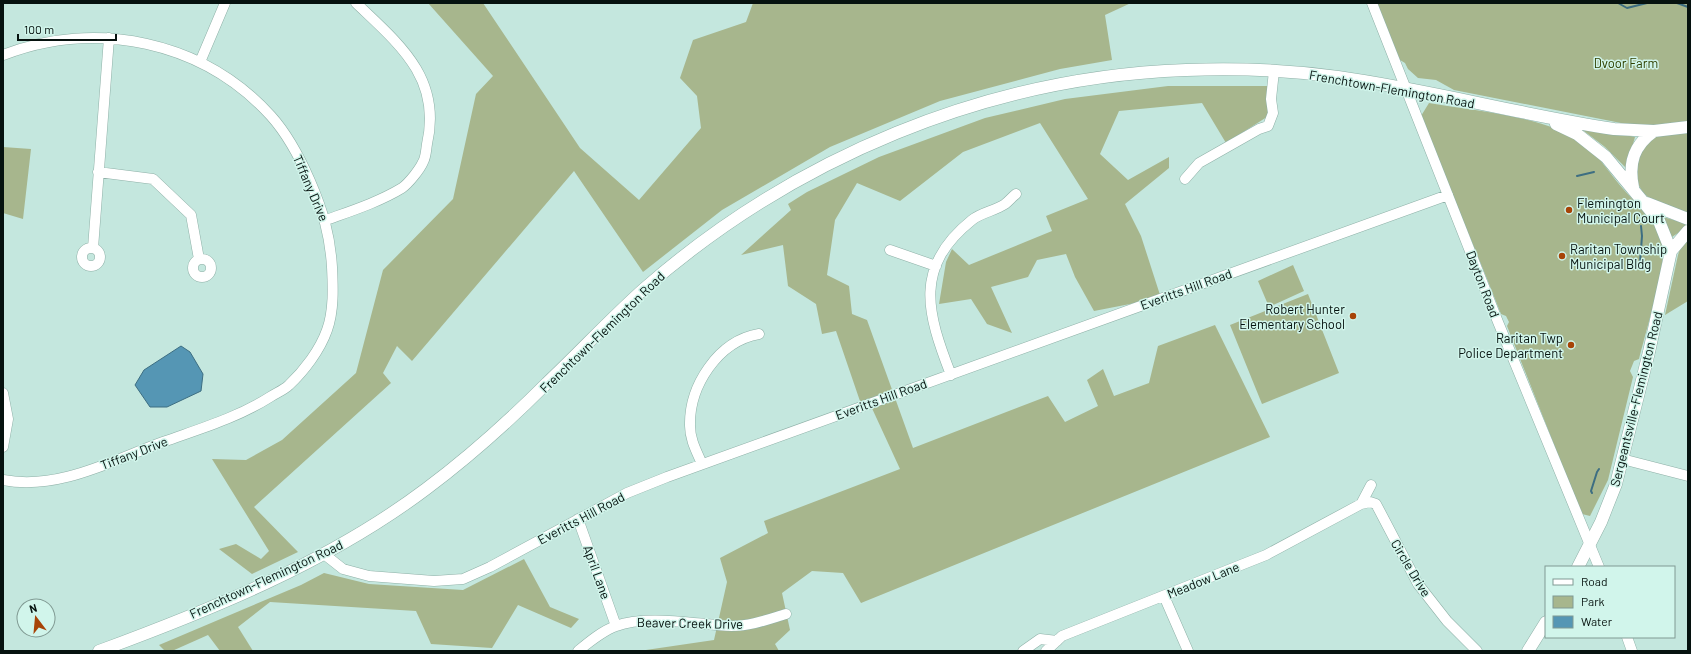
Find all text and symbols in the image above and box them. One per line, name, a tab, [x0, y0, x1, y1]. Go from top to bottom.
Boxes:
scale bar	[18, 16, 116, 42]
text: 100 m	[24, 22, 54, 36]
park label: Dvoor Farm	[1594, 55, 1658, 71]
street label: Frenchtown-Flemington Road	[1308, 67, 1476, 111]
street label: Tiffany Drive	[290, 152, 332, 224]
place label: Flemington Municipal Court	[1577, 195, 1665, 226]
marker: Flemington Municipal Court	[1564, 205, 1574, 215]
place label: Raritan Township Municipal Bldg	[1570, 241, 1667, 272]
street label: Dayton Road	[1463, 248, 1503, 320]
marker: Raritan Township Municipal Bldg	[1557, 251, 1567, 261]
street label: Everitts Hill Road	[1138, 265, 1234, 313]
street label: Frenchtown-Flemington Road	[536, 268, 668, 396]
place label: Robert Hunter Elementary School	[1239, 301, 1345, 332]
street label: Sergeantsville-Flemington Road	[1606, 310, 1666, 488]
marker: Robert Hunter Elementary School	[1348, 311, 1358, 321]
place label: Raritan Twp Police Department	[1458, 330, 1563, 361]
marker: Raritan Twp Police Department	[1566, 340, 1576, 350]
street label: Everitts Hill Road	[833, 375, 929, 423]
street label: Tiffany Drive	[98, 433, 170, 473]
street label: Everitts Hill Road	[535, 488, 627, 548]
street label: Frenchtown-Flemington Road	[187, 536, 345, 622]
street label: Circle Drive	[1388, 536, 1434, 600]
street label: April Lane	[580, 543, 614, 601]
street label: Meadow Lane	[1165, 558, 1242, 602]
legend	[1545, 566, 1675, 638]
text: Road	[1581, 574, 1608, 588]
text: Park	[1581, 594, 1605, 608]
north arrow	[16, 598, 56, 638]
text: N	[28, 601, 38, 615]
street label: Beaver Creek Drive	[637, 614, 743, 632]
text: Water	[1581, 614, 1613, 628]

